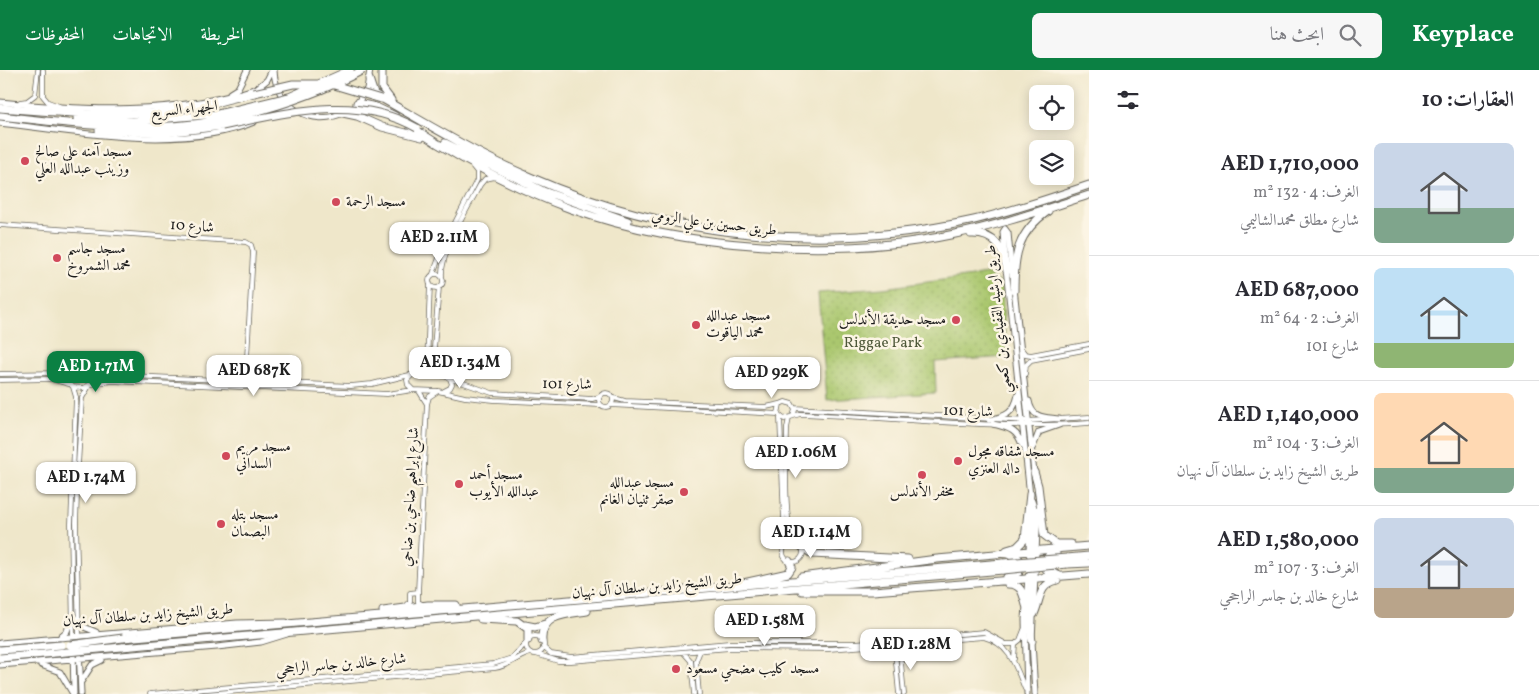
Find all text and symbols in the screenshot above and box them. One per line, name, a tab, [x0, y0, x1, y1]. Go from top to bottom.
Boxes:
search box	[1032, 13, 1382, 58]
text: Keyplace	[1412, 18, 1514, 52]
icon: search	[1336, 21, 1364, 49]
text: ابحث هنا	[1270, 22, 1324, 48]
text: المحفوظات	[25, 23, 84, 48]
text: الاتجاهات	[112, 23, 172, 48]
text: الخريطة	[200, 23, 244, 48]
map controls	[1029, 85, 1074, 185]
button: locate	[1029, 85, 1074, 130]
icon: filters	[1114, 86, 1142, 114]
text: العقارات: 10	[1421, 86, 1514, 115]
street label: الجهراء السريع	[149, 96, 219, 126]
button: layers	[1029, 140, 1074, 185]
place label: مسجد آمنه علي صالح وزينب عبدالله العلي	[35, 142, 132, 182]
text: AED 1,710,000	[1221, 150, 1359, 179]
marker: مسجد آمنه علي صالح وزينب عبدالله العلي	[19, 155, 31, 167]
icon: home	[1414, 163, 1474, 223]
text: الغرف: 4 · 132 m²	[1253, 182, 1359, 204]
place label: مسجد الرحمة	[346, 192, 406, 213]
marker: مسجد الرحمة	[330, 196, 342, 208]
street label: طريق حسين بن علي الرومي	[650, 206, 778, 244]
text: شارع مطلق محمدالشاليمي	[1240, 210, 1359, 232]
street label: شارع 10	[169, 215, 215, 240]
pin: AED 2.11M	[382, 222, 496, 264]
text: AED 2.11M	[400, 227, 478, 249]
place label: مسجد جاسم محمد الشمروخ	[67, 239, 131, 278]
street label: طريق ارشيد القفيدي بن كعمي	[981, 243, 1019, 395]
marker: مسجد جاسم محمد الشمروخ	[51, 252, 63, 264]
text: AED 687,000	[1235, 276, 1359, 305]
icon: home	[1414, 288, 1474, 348]
place label: مسجد عبدالله محمد الياقوت	[706, 306, 771, 344]
place label: مسجد حديقة الأندلس	[839, 308, 946, 331]
text: الغرف: 2 · 64 m²	[1260, 308, 1359, 330]
marker: مسجد حديقة الأندلس	[950, 314, 962, 326]
marker: مسجد عبدالله محمد الياقوت	[690, 319, 702, 331]
park label: Riggae Park	[844, 333, 922, 354]
text: شارع 101	[1306, 336, 1359, 358]
pin: AED 1.34M	[403, 346, 517, 389]
pin: AED 1.71M	[39, 350, 153, 393]
text: AED 1.34M	[420, 352, 500, 374]
pin: AED 687K	[202, 354, 306, 397]
text: AED 1.71M	[58, 356, 134, 378]
pin: AED 929K	[720, 356, 824, 399]
text: AED 687K	[217, 360, 291, 382]
text: AED 929K	[735, 362, 809, 384]
street label: شارع 101	[542, 374, 592, 397]
street label: شارع 101	[943, 401, 993, 424]
text: AED 1,140,000	[1218, 401, 1359, 430]
icon: home	[1414, 413, 1474, 473]
street label: شارع إبراهيم ضاحي بن ضاحي	[397, 427, 428, 568]
text: الغرف: 3 · 104 m²	[1253, 433, 1359, 455]
pin: AED 1.06M	[739, 436, 853, 479]
place label: مسجد مريم السداني	[236, 437, 291, 475]
text: AED 1.06M	[755, 442, 837, 464]
place label: مسجد شفاقه مجول داله العنزي	[968, 442, 1054, 480]
marker: مسجد مريم السداني	[220, 450, 232, 462]
marker: مسجد شفاقه مجول داله العنزي	[952, 455, 964, 467]
text: طريق الشيخ زايد بن سلطان آل نهيان	[1177, 461, 1359, 483]
pin: AED 1.74M	[29, 462, 143, 504]
place label: مسجد أحمد عبدالله الأيوب	[469, 463, 539, 503]
text: AED 1.74M	[47, 467, 125, 489]
marker: مخفر الأندلس	[916, 469, 928, 481]
place label: مسجد عبدالله صقر ثنيان الغانم	[600, 473, 674, 512]
marker: مسجد أحمد عبدالله الأيوب	[453, 478, 465, 490]
place label: مخفر الأندلس	[890, 480, 954, 503]
marker: مسجد عبدالله صقر ثنيان الغانم	[678, 486, 690, 498]
place label: مسجد بتله البصمان	[231, 505, 279, 543]
pin: AED 1.14M	[754, 516, 868, 559]
marker: مسجد بتله البصمان	[215, 518, 227, 530]
text: AED 1.14M	[772, 522, 850, 544]
text: AED 1,580,000	[1217, 526, 1359, 555]
icon: home	[1414, 538, 1474, 598]
text: الغرف: 3 · 107 m²	[1254, 558, 1359, 580]
street label: طريق الشيخ زايد بن سلطان آل نهيان	[571, 569, 743, 607]
text: شارع خالد بن جاسر الراجحي	[1220, 586, 1359, 608]
street label: طريق الشيخ زايد بن سلطان آل نهيان	[62, 600, 234, 634]
pin: AED 1.58M	[708, 604, 822, 647]
text: AED 1.58M	[725, 610, 805, 632]
pin: AED 1.28M	[854, 628, 968, 671]
text: AED 1.28M	[871, 634, 951, 656]
street label: شارع خالد بن جاسر الراجحي	[275, 649, 407, 683]
place label: مسجد كليب مضحي مسعود	[686, 659, 819, 682]
marker: مسجد كليب مضحي مسعود	[670, 663, 682, 675]

